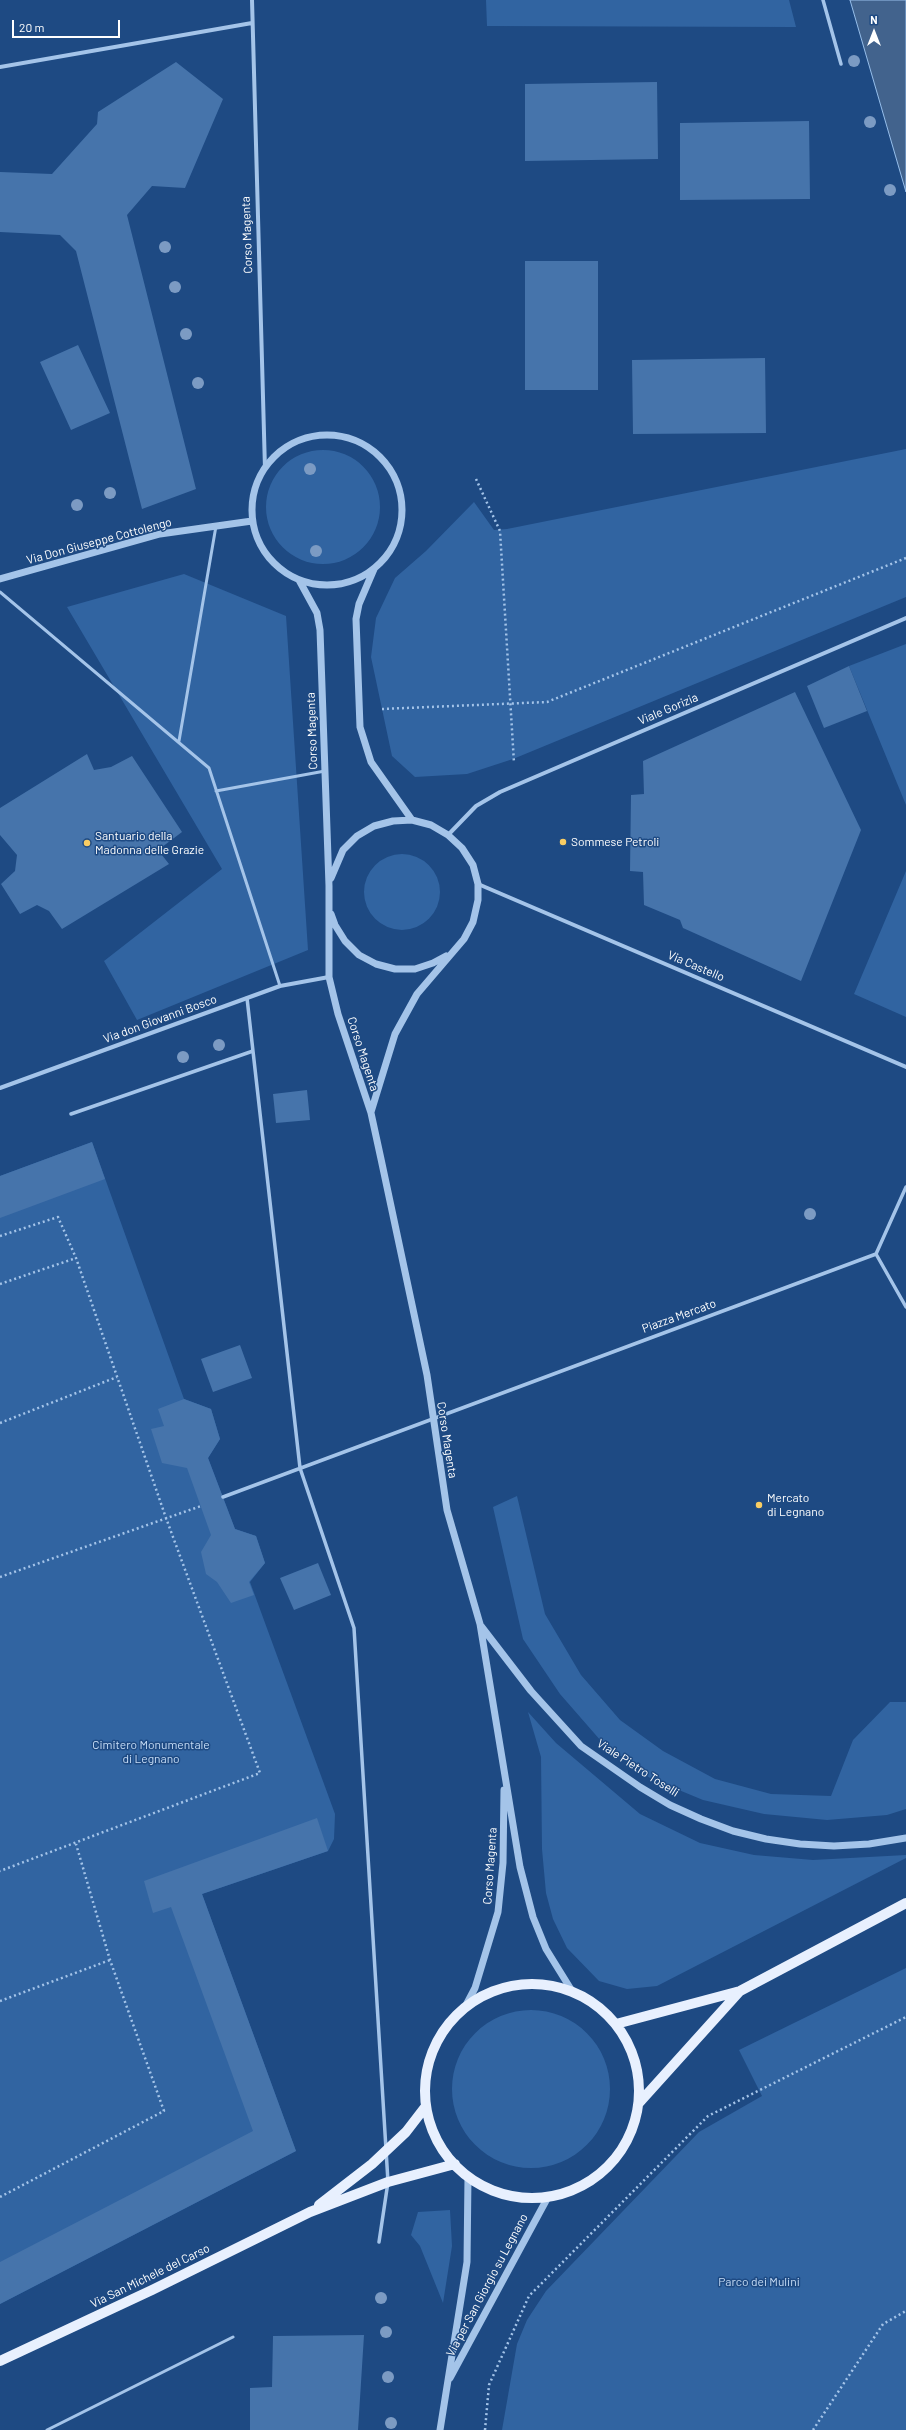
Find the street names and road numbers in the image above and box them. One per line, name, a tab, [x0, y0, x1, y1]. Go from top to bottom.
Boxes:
street label: Corso Magenta	[238, 196, 256, 274]
street label: Via Don Giuseppe Cottolengo	[25, 515, 173, 567]
street label: Viale Gorizia	[636, 690, 700, 728]
street label: Corso Magenta	[303, 692, 321, 770]
street label: Via Castello	[665, 948, 727, 984]
street label: Via don Giovanni Bosco	[101, 992, 219, 1046]
street label: Corso Magenta	[344, 1015, 382, 1093]
street label: Piazza Mercato	[640, 1296, 718, 1336]
street label: Corso Magenta	[434, 1401, 460, 1479]
street label: Viale Pietro Toselli	[594, 1736, 682, 1800]
street label: Corso Magenta	[480, 1827, 500, 1905]
street label: Via per San Giorgio su Legnano	[443, 2211, 531, 2359]
street label: Via San Michele del Carso	[88, 2241, 212, 2311]

